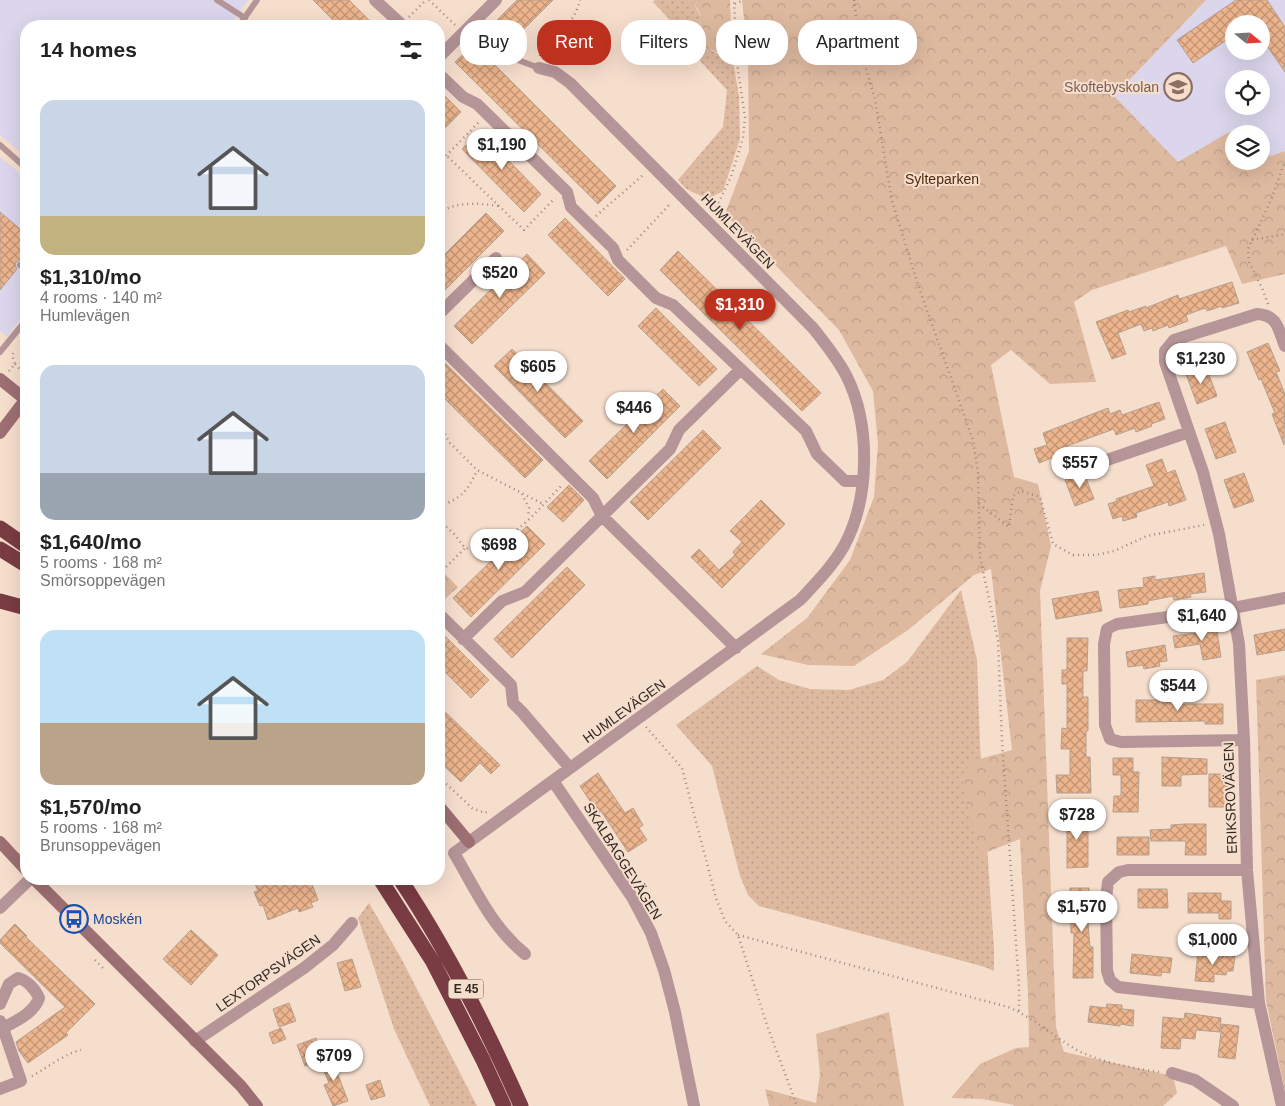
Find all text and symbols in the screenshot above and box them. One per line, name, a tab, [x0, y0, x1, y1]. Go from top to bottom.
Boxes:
north arrow	[1225, 15, 1270, 60]
map controls	[1225, 15, 1270, 170]
chip: Buy	[460, 20, 527, 65]
chip: Rent	[537, 20, 611, 65]
chip: Filters	[621, 20, 706, 65]
chip: New	[716, 20, 788, 65]
chip: Apartment	[798, 20, 917, 65]
icon: filters	[397, 36, 425, 64]
text: 14 homes	[40, 38, 137, 61]
button: locate	[1225, 70, 1270, 115]
school or university icon: Skoftebyskolan	[1163, 72, 1193, 102]
place label: Skoftebyskolan	[1064, 79, 1159, 95]
button: layers	[1225, 125, 1270, 170]
pin: $1,190	[461, 128, 543, 171]
icon: home	[188, 133, 278, 223]
text: $1,190	[478, 136, 526, 153]
park label: Sylteparken	[905, 171, 979, 187]
street label: HUMLEVÄGEN	[698, 190, 778, 272]
pin: $520	[470, 256, 530, 299]
text: $520	[482, 264, 518, 281]
text: $1,310/mo	[40, 265, 142, 288]
pin: $1,310	[699, 288, 781, 331]
text: 4 rooms · 140 m²	[40, 289, 162, 306]
text: $1,310	[716, 296, 764, 313]
text: Humlevägen	[40, 307, 130, 324]
pin: $1,230	[1160, 342, 1242, 385]
pin: $605	[508, 350, 568, 393]
text: $1,230	[1177, 350, 1225, 367]
text: $605	[520, 358, 556, 375]
pin: $446	[604, 392, 664, 434]
icon: home	[188, 398, 278, 488]
text: $446	[616, 399, 652, 416]
pin: $557	[1050, 446, 1110, 489]
text: $557	[1062, 454, 1098, 471]
pin: $698	[469, 528, 529, 571]
text: $1,640/mo	[40, 530, 142, 553]
text: $698	[481, 536, 517, 553]
text: 5 rooms · 168 m²	[40, 554, 162, 571]
text: Smörsoppevägen	[40, 572, 165, 589]
pin: $1,640	[1161, 600, 1243, 642]
text: $1,640	[1178, 607, 1226, 624]
icon: home	[188, 663, 278, 753]
pin: $544	[1148, 670, 1208, 712]
street label: HUMLEVÄGEN	[580, 676, 668, 746]
text: $544	[1160, 677, 1196, 694]
street label: ERIKSROVÄGEN	[1220, 742, 1240, 854]
text: $1,570/mo	[40, 795, 142, 818]
pin: $728	[1047, 798, 1107, 841]
street label: SKALBAGGEVÄGEN	[581, 800, 665, 922]
text: $728	[1059, 806, 1095, 823]
text: 5 rooms · 168 m²	[40, 819, 162, 836]
text: Brunsoppevägen	[40, 837, 161, 854]
pin: $1,570	[1041, 890, 1123, 933]
text: $1,570	[1058, 898, 1106, 915]
bus stop icon: Moskén	[59, 904, 89, 934]
place label: Moskén	[93, 911, 142, 927]
pin: $1,000	[1172, 924, 1254, 966]
street label: LEXTORPSVÄGEN	[213, 931, 323, 1015]
text: $1,000	[1189, 931, 1237, 948]
road number: E 45	[448, 980, 484, 999]
pin: $709	[304, 1040, 364, 1082]
text: $709	[316, 1047, 352, 1064]

